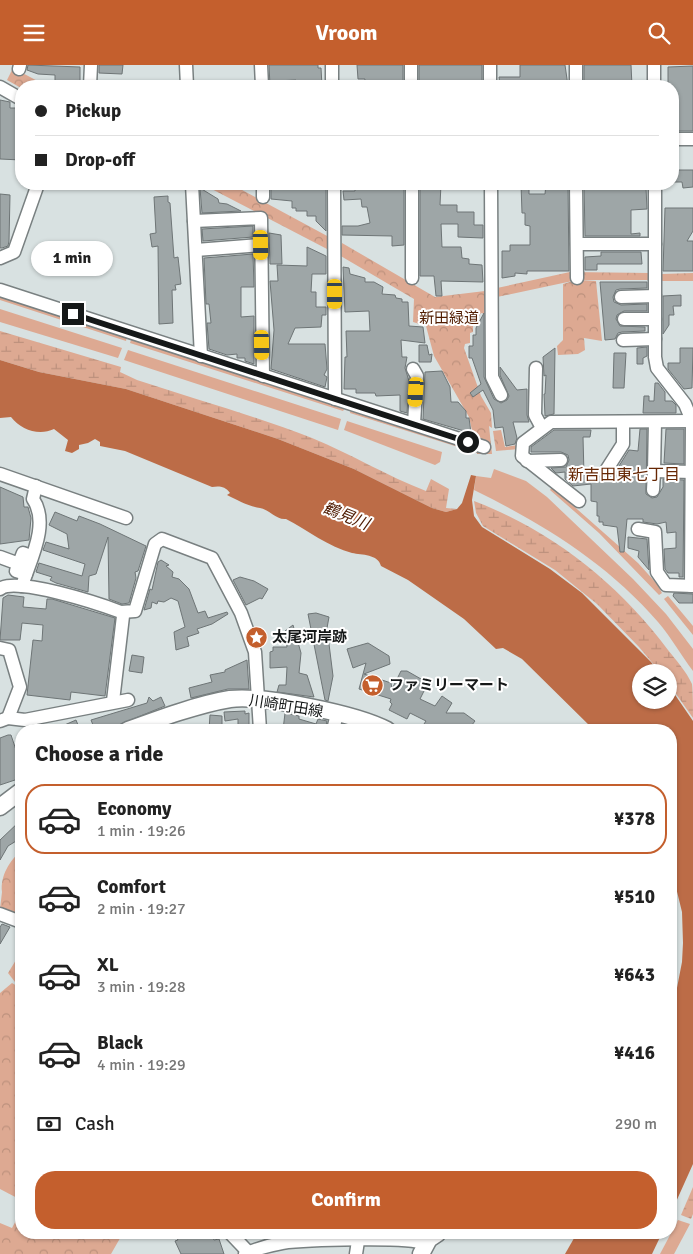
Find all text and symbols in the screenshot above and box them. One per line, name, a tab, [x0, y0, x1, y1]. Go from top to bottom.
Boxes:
icon: menu	[20, 19, 48, 47]
text: Vroom	[316, 19, 378, 46]
icon: search	[645, 19, 673, 47]
text: Pickup	[65, 99, 121, 123]
text: Drop-off	[65, 148, 135, 172]
car	[253, 230, 268, 260]
callout: 1 min	[32, 241, 114, 277]
text: 1 min	[53, 248, 91, 268]
car	[327, 279, 342, 309]
route end	[62, 303, 84, 325]
park label: 新田緑道	[419, 309, 479, 327]
car	[254, 330, 269, 360]
car	[407, 377, 424, 407]
route start	[457, 431, 479, 453]
district label: 新吉田東七丁目	[568, 465, 680, 485]
water label: 鶴見川	[320, 498, 374, 535]
place icon: 太尾河岸跡	[244, 625, 268, 649]
place label: 太尾河岸跡	[272, 628, 347, 646]
map controls	[632, 664, 677, 709]
button: layers	[632, 664, 677, 709]
supermarket icon: ファミリーマート	[361, 673, 385, 697]
place label: ファミリーマート	[389, 676, 509, 694]
street label: 川崎町田線	[248, 691, 324, 721]
text: Choose a ride	[35, 740, 163, 767]
icon: car	[37, 797, 82, 842]
text: Economy	[97, 797, 171, 821]
text: ¥378	[614, 807, 655, 831]
text: 1 min · 19:26	[97, 821, 186, 841]
icon: car	[37, 875, 82, 920]
text: Comfort	[97, 875, 166, 899]
text: ¥510	[614, 885, 655, 909]
text: 2 min · 19:27	[97, 899, 186, 919]
icon: car	[37, 953, 82, 998]
text: XL	[97, 953, 119, 977]
text: ¥643	[614, 963, 655, 987]
text: 3 min · 19:28	[97, 977, 186, 997]
icon: car	[37, 1031, 82, 1076]
text: Black	[97, 1031, 143, 1055]
text: ¥416	[614, 1041, 655, 1065]
text: 4 min · 19:29	[97, 1055, 186, 1075]
icon: cash	[35, 1110, 63, 1138]
text: Cash	[75, 1112, 115, 1136]
text: 290 m	[615, 1114, 657, 1134]
button: Confirm	[35, 1171, 657, 1229]

